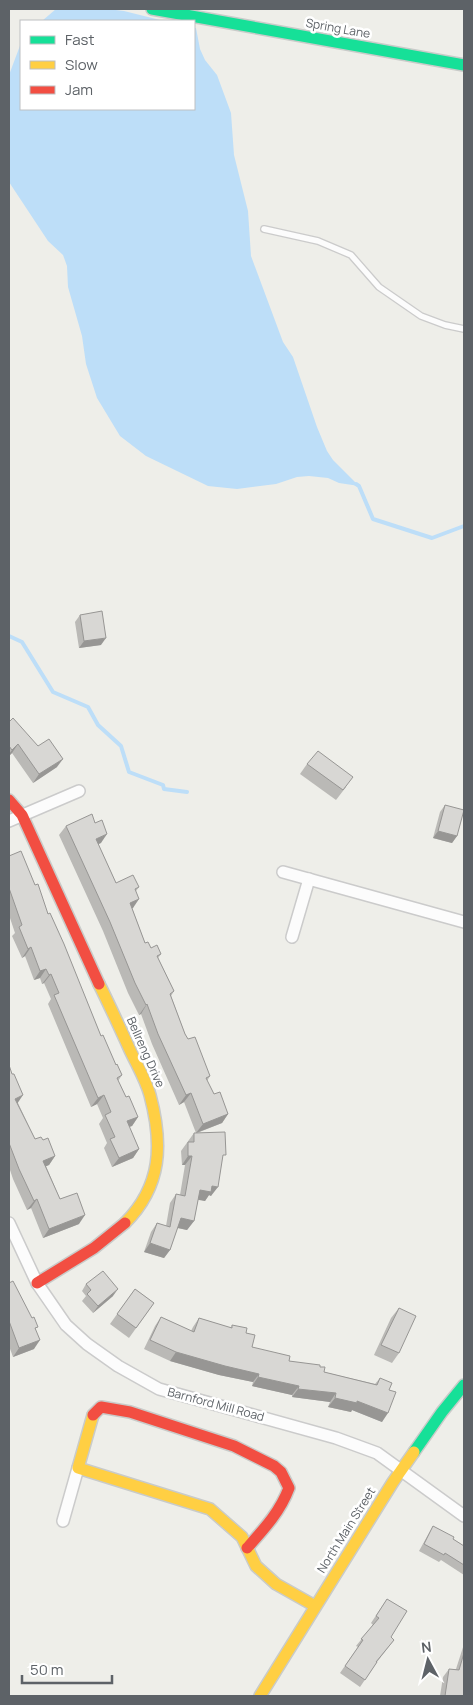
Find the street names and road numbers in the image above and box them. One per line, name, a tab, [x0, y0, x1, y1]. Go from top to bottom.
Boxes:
street label: Spring Lane	[304, 14, 372, 42]
street label: Bellreng Drive	[123, 1014, 169, 1090]
street label: Barnford Mill Road	[166, 1383, 266, 1425]
street label: North Main Street	[313, 1484, 379, 1576]

